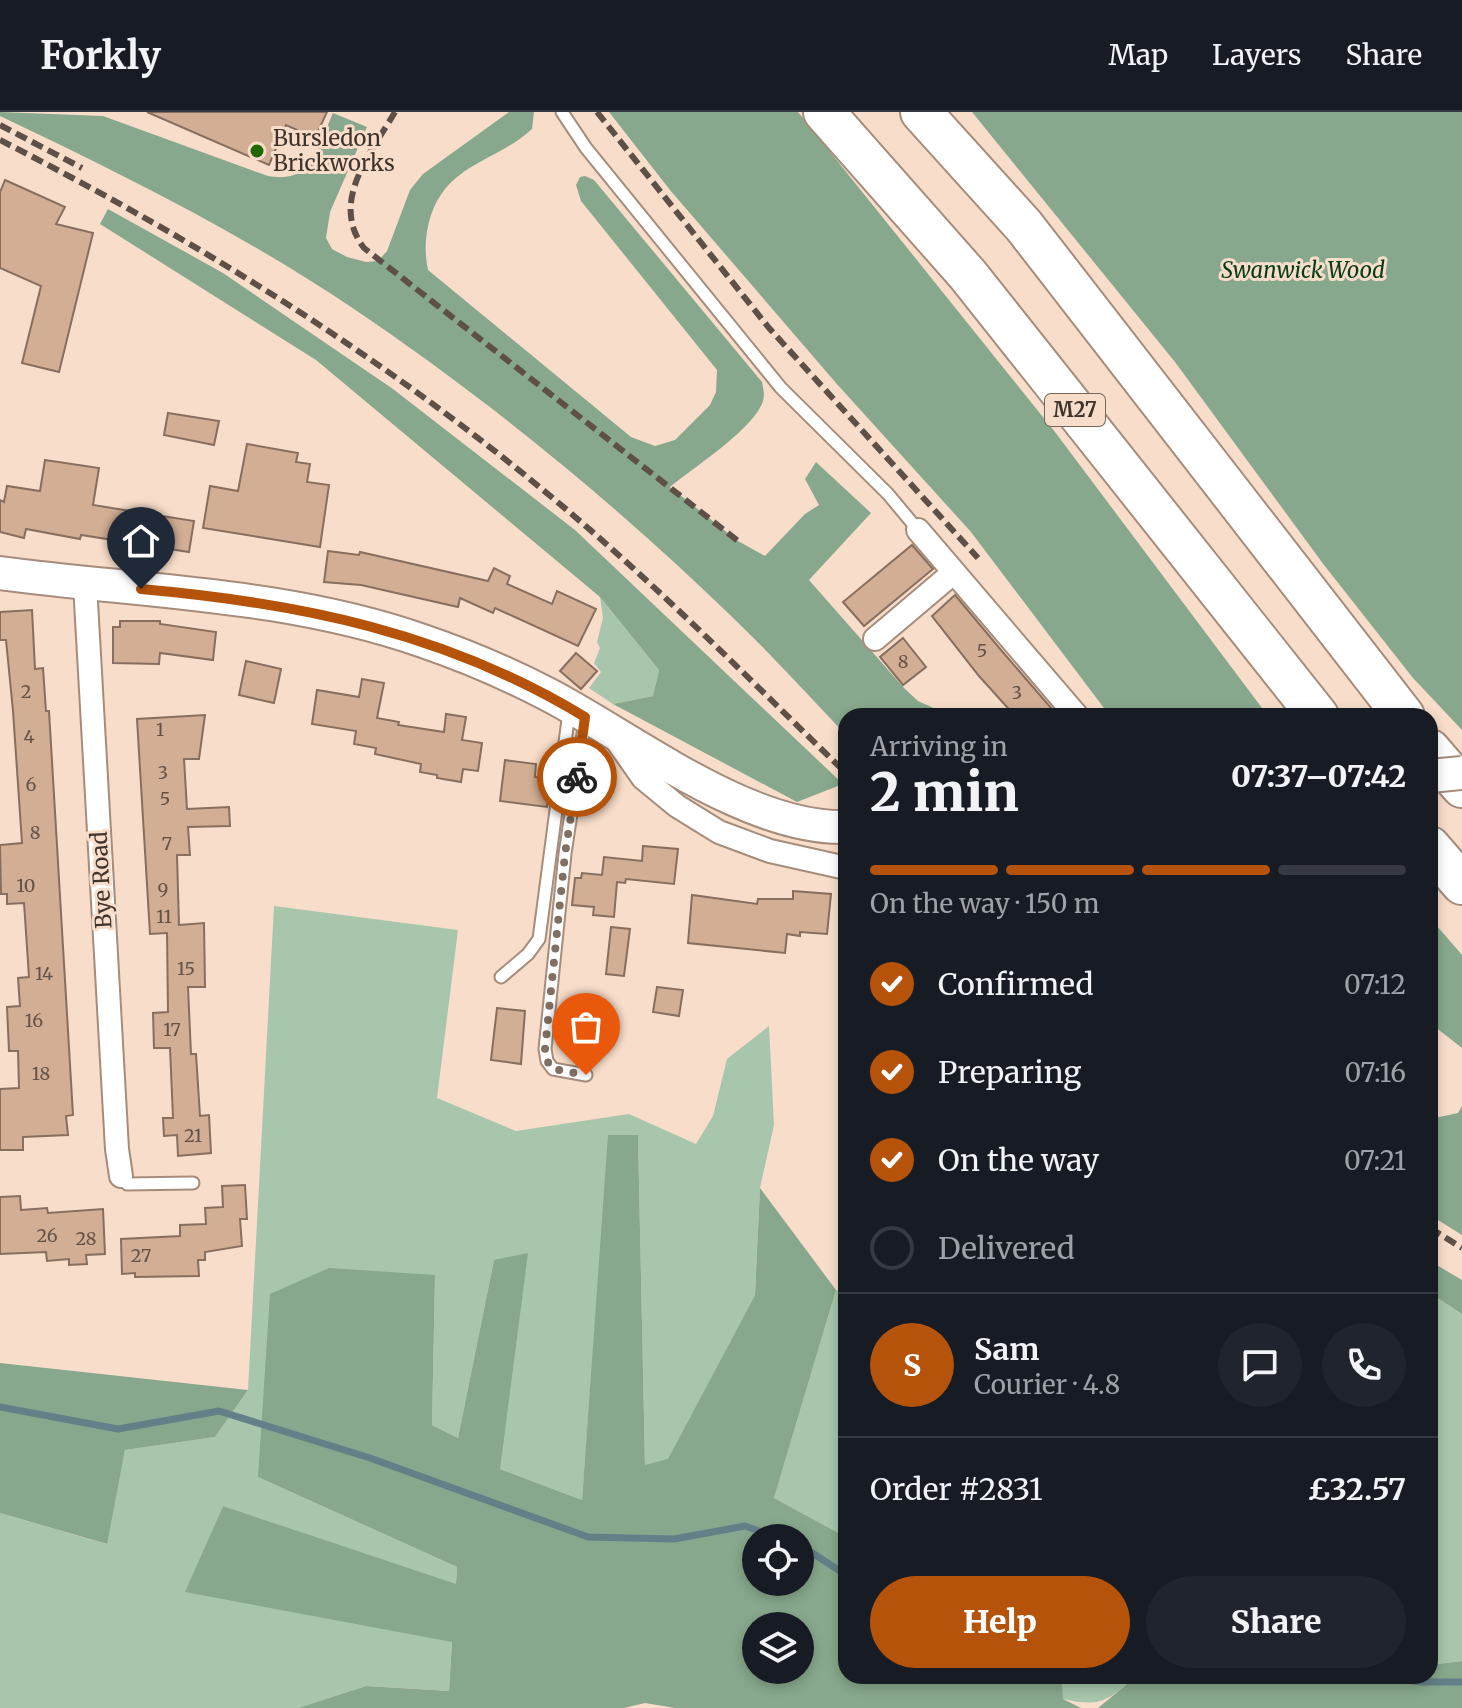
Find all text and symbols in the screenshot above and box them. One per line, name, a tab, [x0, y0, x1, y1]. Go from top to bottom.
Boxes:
text: Forkly	[40, 32, 161, 79]
text: Map	[1108, 37, 1168, 73]
text: Layers	[1212, 37, 1301, 73]
text: Share	[1345, 37, 1422, 73]
place label: Bursledon Brickworks	[273, 124, 395, 177]
marker: Bursledon Brickworks	[248, 142, 266, 160]
park label: Swanwick Wood	[1221, 256, 1385, 284]
road number: M27	[1045, 394, 1105, 426]
pin	[107, 507, 175, 589]
icon: home	[119, 519, 163, 563]
house number: 5	[977, 639, 987, 662]
house number: 8	[898, 650, 908, 673]
house number: 2	[21, 680, 31, 703]
house number: 3	[1012, 681, 1022, 704]
house number: 1	[156, 718, 164, 741]
house number: 4	[23, 725, 35, 748]
text: Arriving in	[870, 730, 1008, 763]
courier	[537, 737, 617, 817]
icon: bike	[555, 755, 599, 799]
text: 07:37–07:42	[1231, 757, 1406, 795]
text: 2 min	[870, 760, 1019, 825]
house number: 3	[158, 761, 168, 784]
house number: 6	[26, 773, 37, 796]
house number: 5	[160, 787, 170, 810]
house number: 8	[30, 821, 40, 844]
street label: Bye Road	[84, 831, 118, 929]
house number: 7	[162, 832, 172, 855]
house number: 10	[17, 874, 35, 897]
house number: 9	[158, 878, 168, 901]
text: On the way · 150 m	[870, 887, 1099, 920]
house number: 11	[156, 905, 172, 928]
house number: 15	[177, 957, 195, 980]
house number: 14	[35, 962, 53, 985]
icon: check	[870, 962, 914, 1006]
text: Confirmed	[938, 965, 1093, 1003]
text: 07:12	[1344, 968, 1406, 1001]
pin	[552, 993, 620, 1075]
icon: bag	[564, 1005, 608, 1049]
house number: 16	[25, 1009, 43, 1032]
house number: 17	[163, 1018, 181, 1041]
icon: check	[870, 1050, 914, 1094]
text: Preparing	[938, 1053, 1081, 1091]
text: 07:16	[1344, 1056, 1406, 1089]
house number: 18	[32, 1062, 50, 1085]
house number: 21	[184, 1124, 202, 1147]
icon: check	[870, 1138, 914, 1182]
text: On the way	[938, 1141, 1099, 1179]
text: 07:21	[1344, 1144, 1406, 1177]
house number: 26	[36, 1224, 58, 1247]
house number: 28	[75, 1227, 97, 1250]
text: Delivered	[938, 1229, 1075, 1267]
house number: 27	[131, 1244, 151, 1267]
button: chat	[1218, 1323, 1302, 1407]
button: phone	[1322, 1323, 1406, 1407]
text: Sam	[974, 1330, 1039, 1368]
text: S	[903, 1346, 921, 1384]
text: Courier · 4.8	[974, 1368, 1120, 1401]
text: Order #2831	[870, 1470, 1043, 1508]
text: £32.57	[1308, 1470, 1406, 1508]
map controls	[742, 1524, 814, 1684]
button: locate	[742, 1524, 814, 1596]
button: Help	[870, 1576, 1130, 1668]
button: Share	[1146, 1576, 1406, 1668]
button: layers	[742, 1612, 814, 1684]

